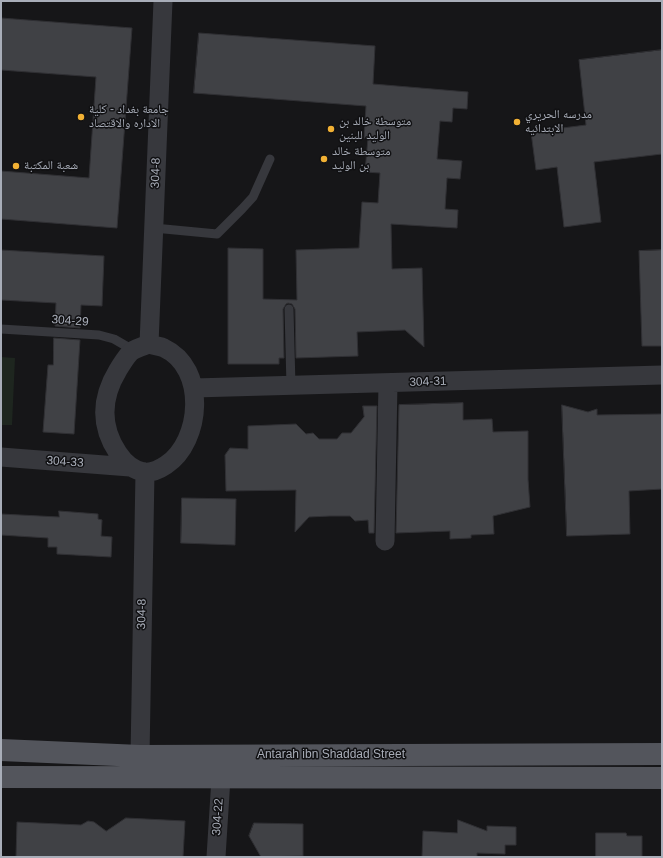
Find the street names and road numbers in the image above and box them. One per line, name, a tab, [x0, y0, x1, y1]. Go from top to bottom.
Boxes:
street label: 304-8	[148, 157, 164, 189]
street label: 304-29	[51, 313, 89, 329]
street label: 304-31	[409, 374, 447, 390]
street label: 304-33	[46, 454, 84, 470]
street label: 304-8	[135, 599, 149, 629]
street label: Antarah ibn Shaddad Street	[257, 748, 405, 762]
street label: 304-22	[210, 798, 226, 836]

